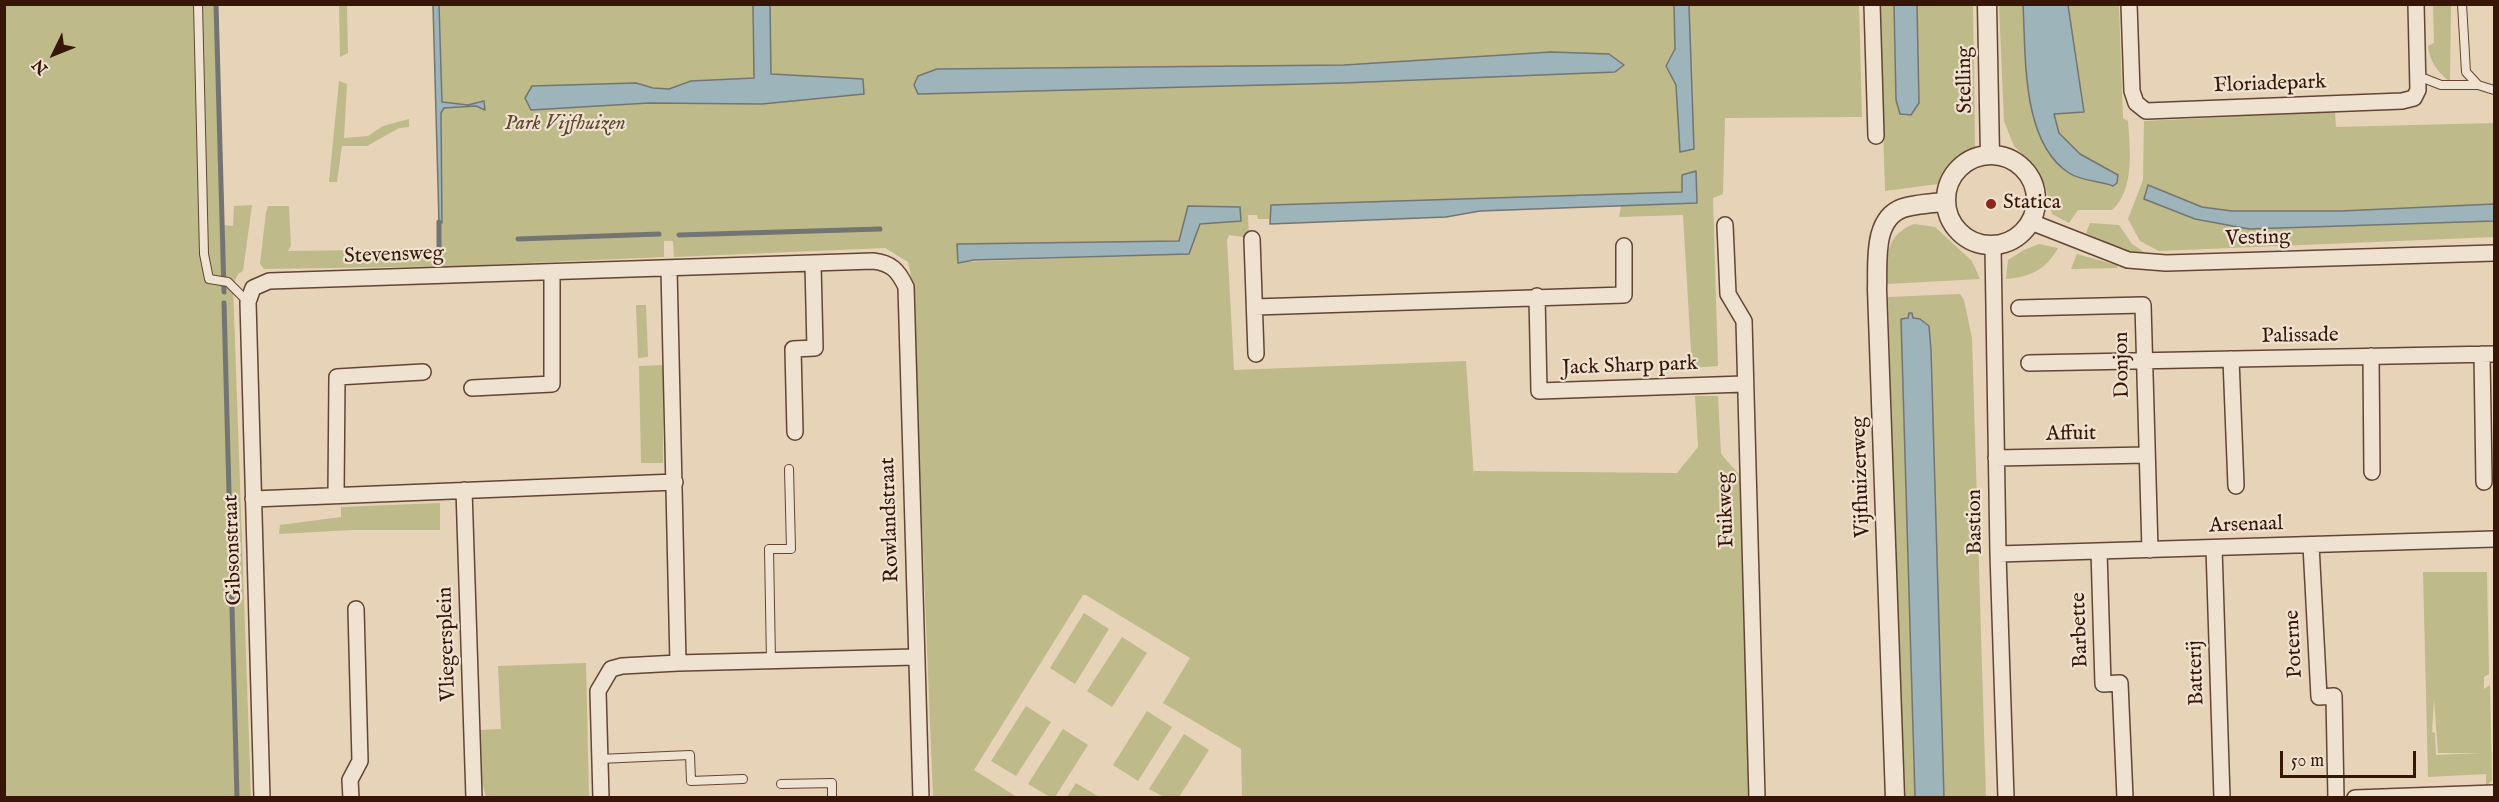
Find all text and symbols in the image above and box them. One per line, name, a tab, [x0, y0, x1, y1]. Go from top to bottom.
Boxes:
north arrow	[24, 24, 84, 84]
street label: Stelling	[1953, 46, 1979, 114]
text: N	[29, 54, 53, 78]
street label: Floriadepark	[2213, 70, 2327, 100]
park label: Park Vijfhuizen	[504, 112, 626, 138]
place label: Statica	[2003, 191, 2061, 217]
marker: Statica	[1984, 197, 1998, 211]
street label: Vesting	[2225, 225, 2291, 253]
street label: Stevensweg	[344, 242, 444, 270]
street label: Palissade	[2261, 324, 2339, 350]
street label: Donjon	[2110, 331, 2136, 399]
street label: Jack Sharp park	[1562, 352, 1698, 382]
street label: Vijfhuizerweg	[1847, 416, 1877, 538]
street label: Affuit	[2046, 422, 2096, 448]
street label: Rowlandstraat	[876, 457, 906, 583]
street label: Fuikweg	[1713, 472, 1741, 548]
street label: Bastion	[1963, 489, 1989, 555]
street label: Gibsonstraat	[219, 494, 249, 606]
street label: Arsenaal	[2209, 512, 2283, 540]
street label: Vliegersplein	[433, 586, 463, 702]
street label: Barbette	[2067, 592, 2095, 668]
street label: Poterne	[2281, 609, 2309, 679]
street label: Batterij	[2183, 640, 2211, 706]
scale bar	[2283, 739, 2420, 777]
text: 50 m	[2291, 750, 2324, 773]

